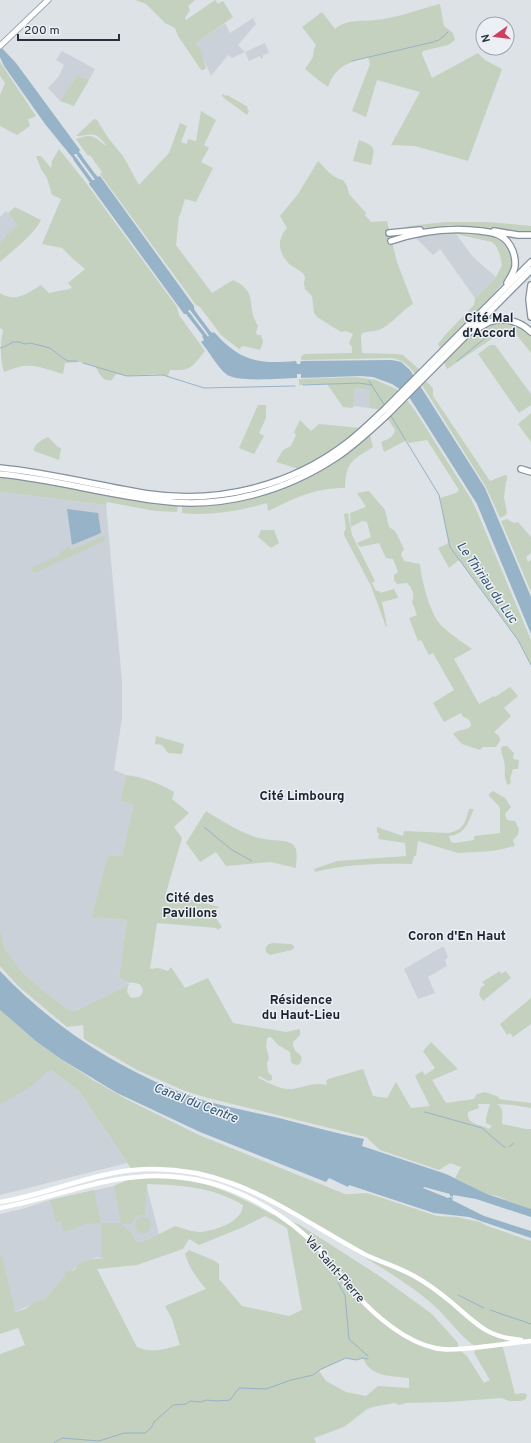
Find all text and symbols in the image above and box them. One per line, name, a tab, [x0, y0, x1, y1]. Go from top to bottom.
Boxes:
scale bar	[18, 16, 119, 42]
north arrow	[475, 16, 515, 56]
text: 200 m	[24, 23, 60, 39]
text: N	[479, 33, 494, 44]
district label: Cité Mal d'Accord	[462, 311, 516, 342]
water label: Le Thiriau du Luc	[452, 539, 521, 628]
district label: Cité Limbourg	[259, 789, 345, 805]
district label: Cité des Pavillons	[163, 891, 218, 922]
district label: Coron d'En Haut	[408, 929, 506, 945]
district label: Résidence du Haut-Lieu	[262, 993, 340, 1024]
water label: Canal du Centre	[151, 1080, 240, 1127]
street label: Val Saint-Pierre	[301, 1233, 368, 1306]

